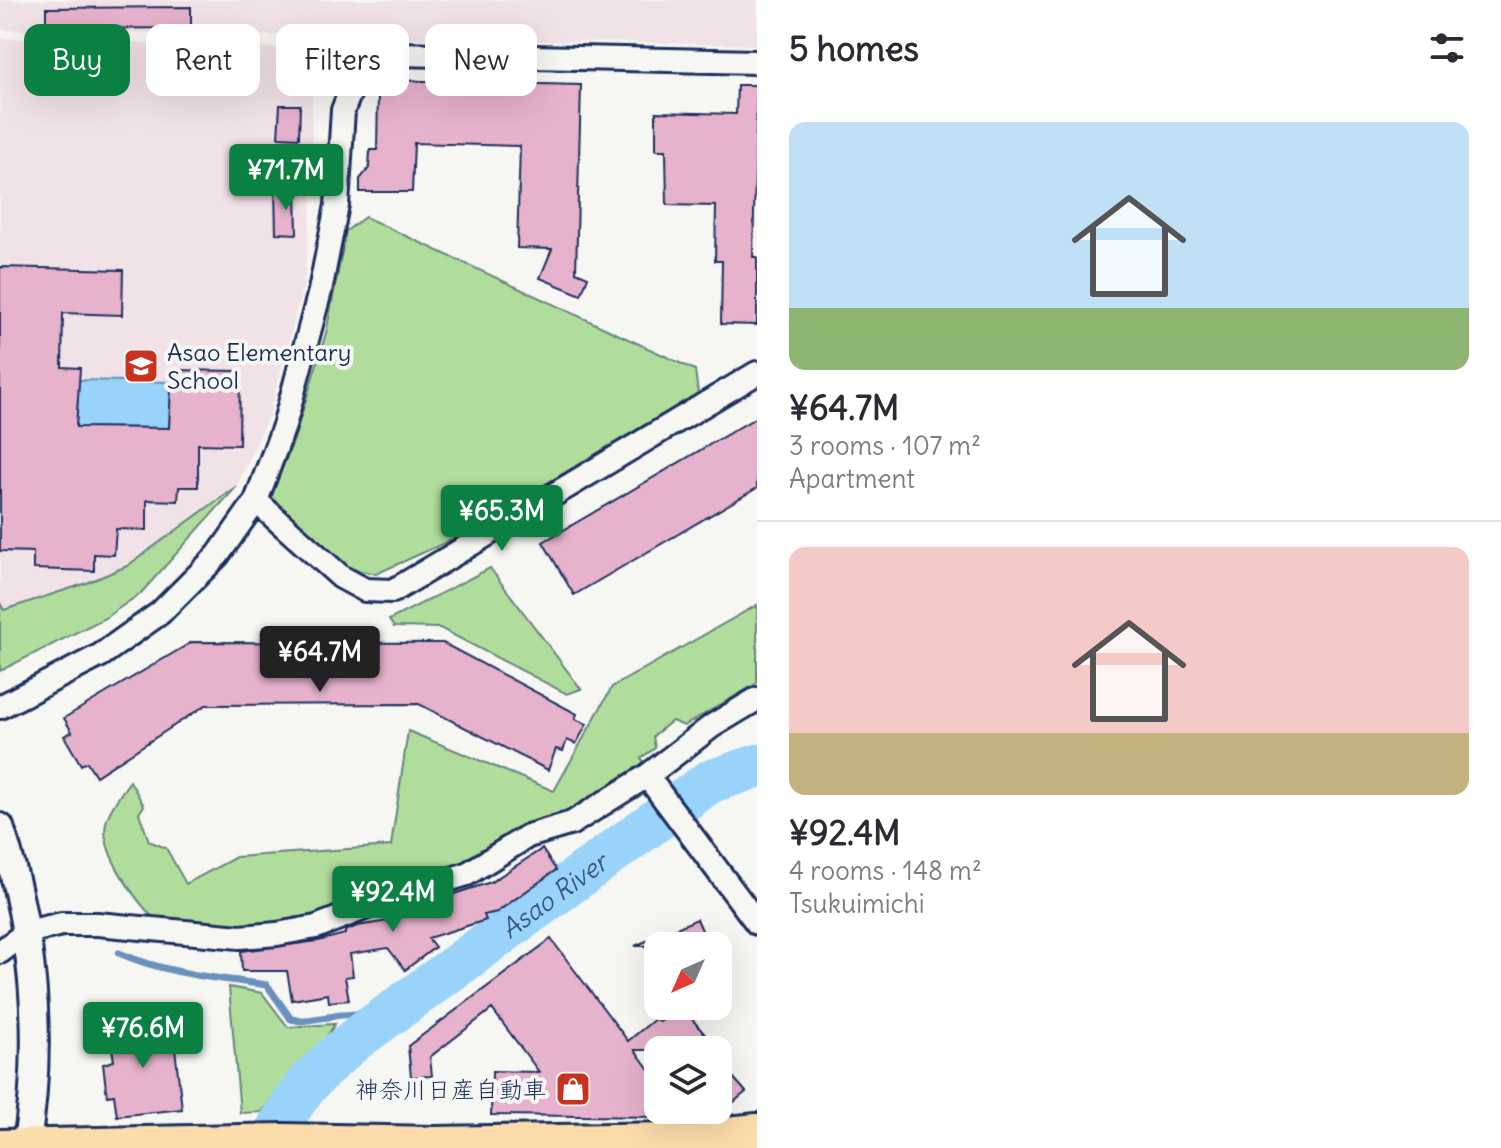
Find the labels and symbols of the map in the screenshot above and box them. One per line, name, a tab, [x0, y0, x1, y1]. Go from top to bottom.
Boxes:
pin: ¥71.7M	[221, 144, 351, 212]
place label: Asao Elementary School	[167, 337, 351, 395]
school or university icon: Asao Elementary School	[122, 347, 160, 385]
pin: ¥65.3M	[437, 485, 567, 553]
pin: ¥64.7M	[255, 626, 385, 694]
water label: Asao River	[494, 843, 616, 945]
pin: ¥92.4M	[328, 866, 458, 934]
north arrow	[644, 932, 732, 1020]
pin: ¥76.6M	[78, 1002, 208, 1070]
shop icon: 神奈川日産自動車	[554, 1070, 592, 1108]
place label: 神奈川日産自動車	[355, 1074, 547, 1104]

